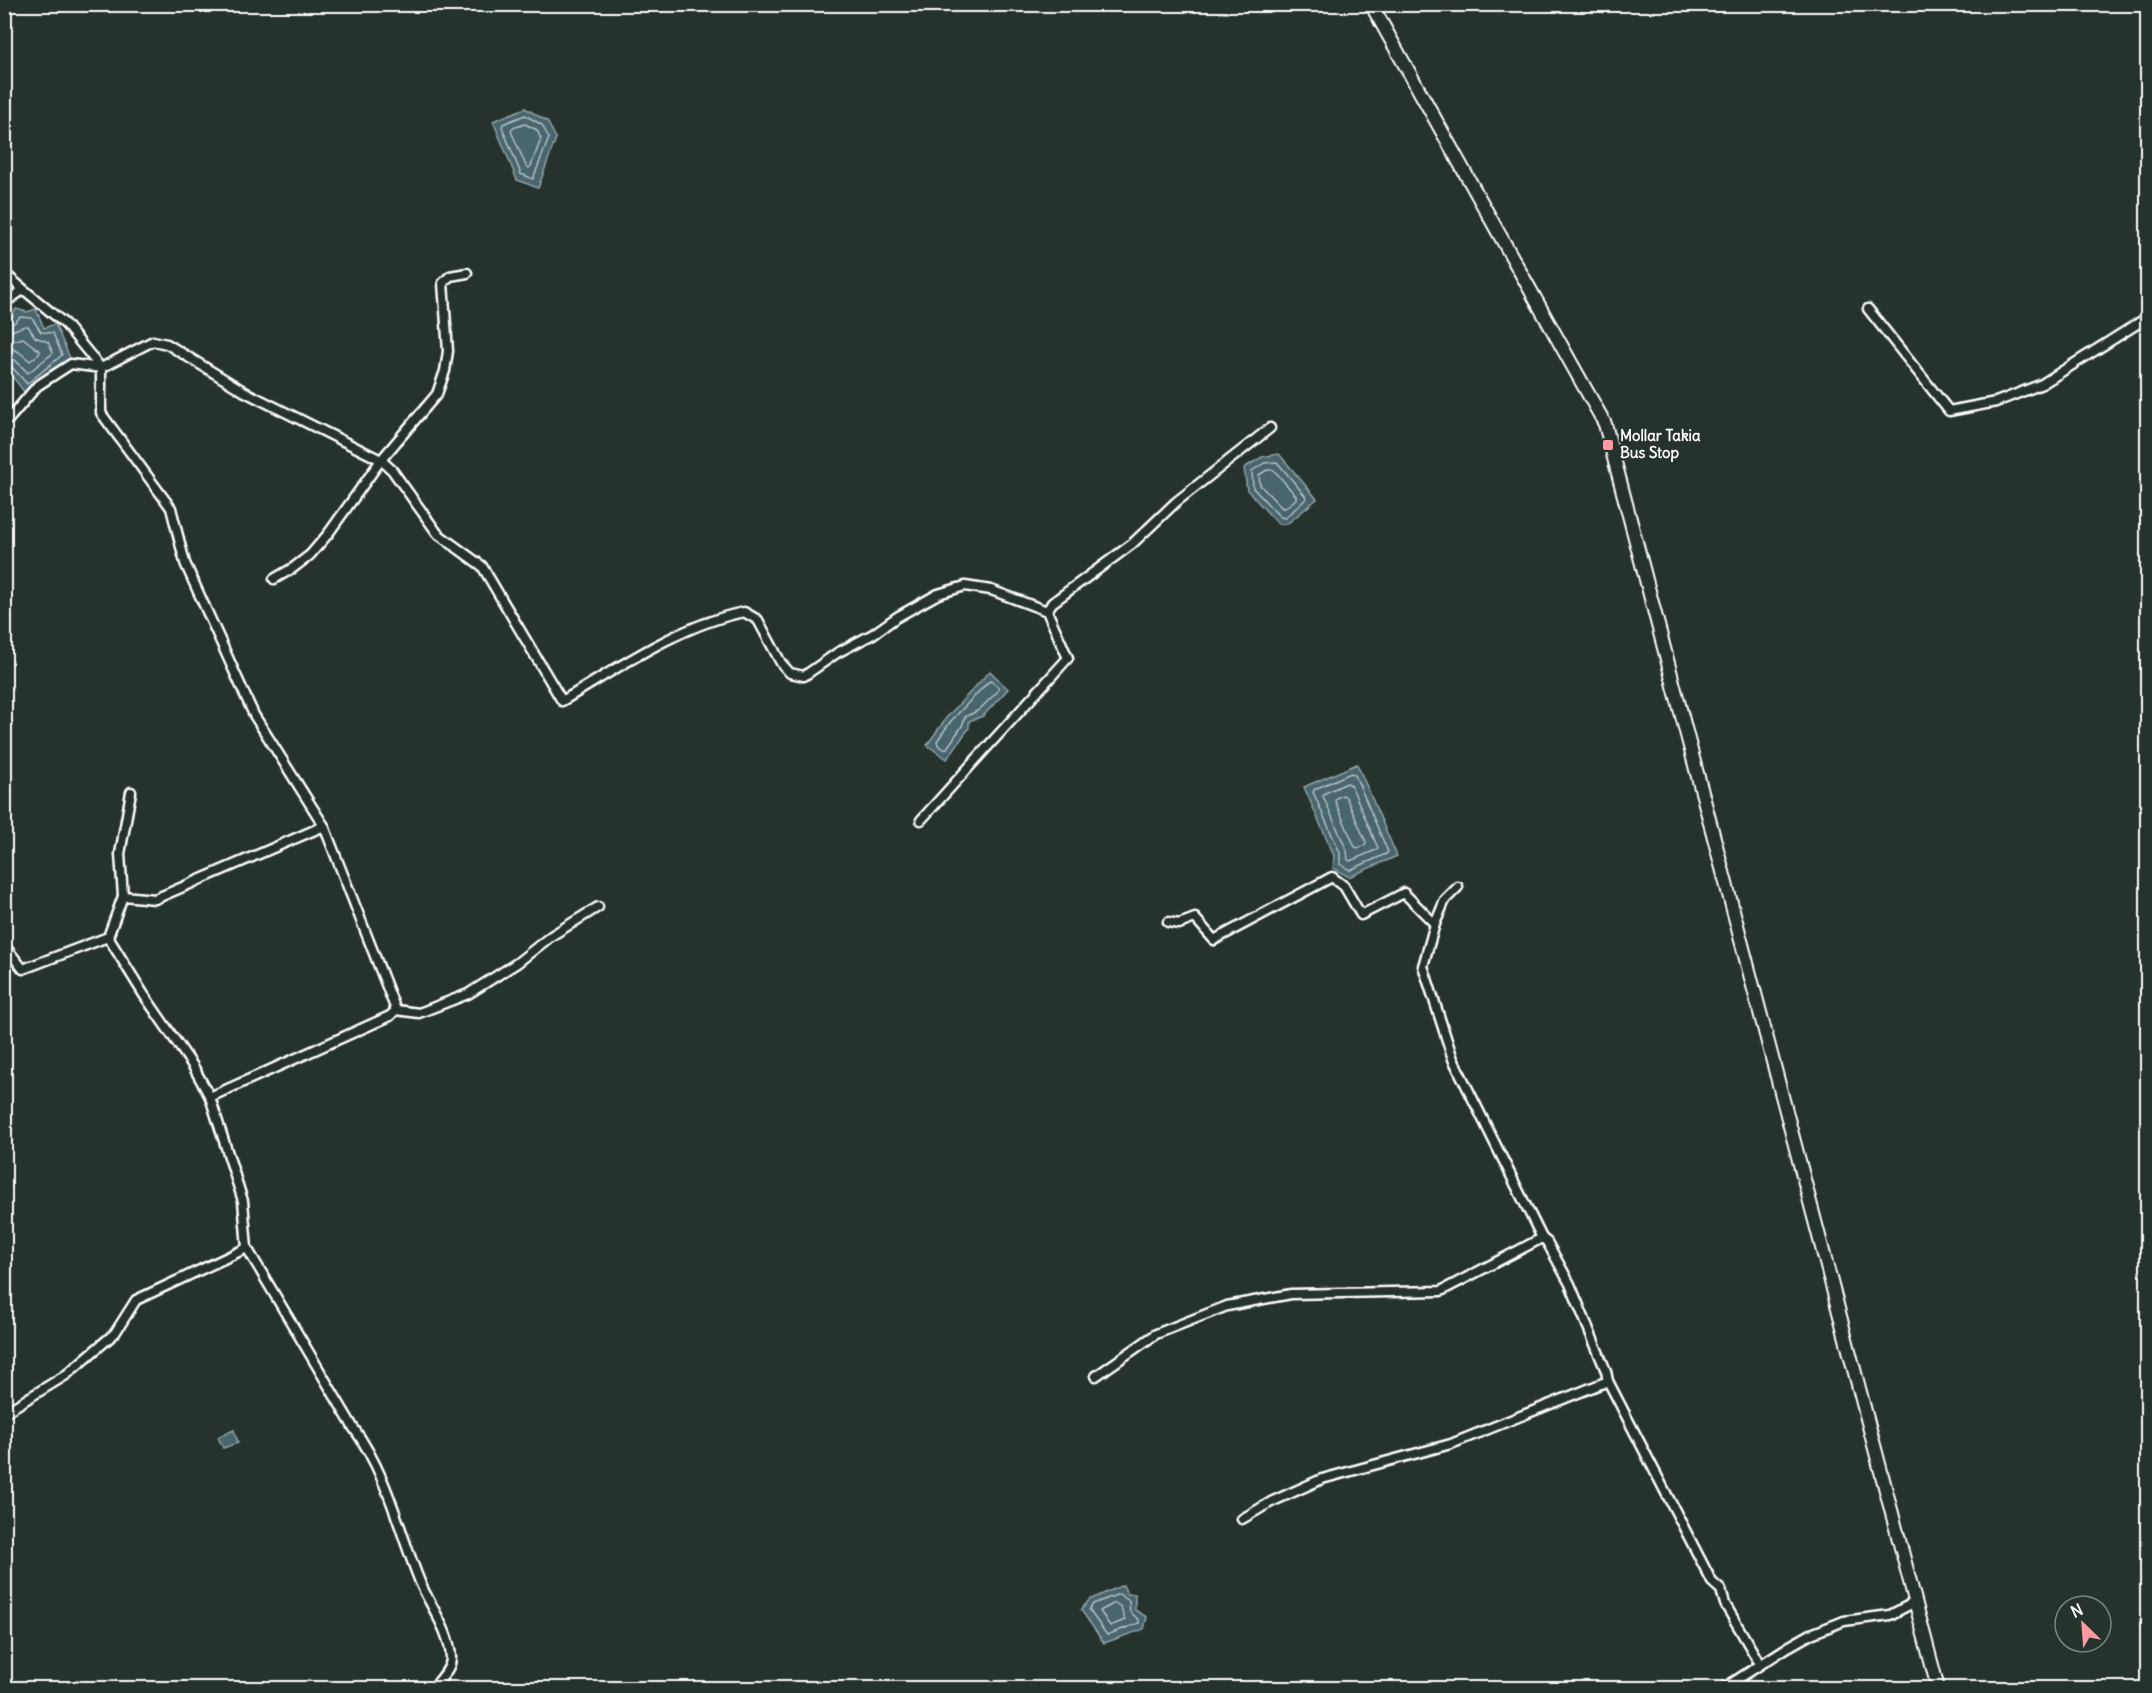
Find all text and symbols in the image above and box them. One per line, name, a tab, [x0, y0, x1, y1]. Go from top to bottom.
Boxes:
place label: Mollar Takia Bus Stop	[1620, 426, 1701, 463]
marker: Mollar Takia Bus Stop	[1601, 438, 1615, 452]
north arrow	[2053, 1594, 2113, 1654]
text: N	[2067, 1599, 2086, 1622]

